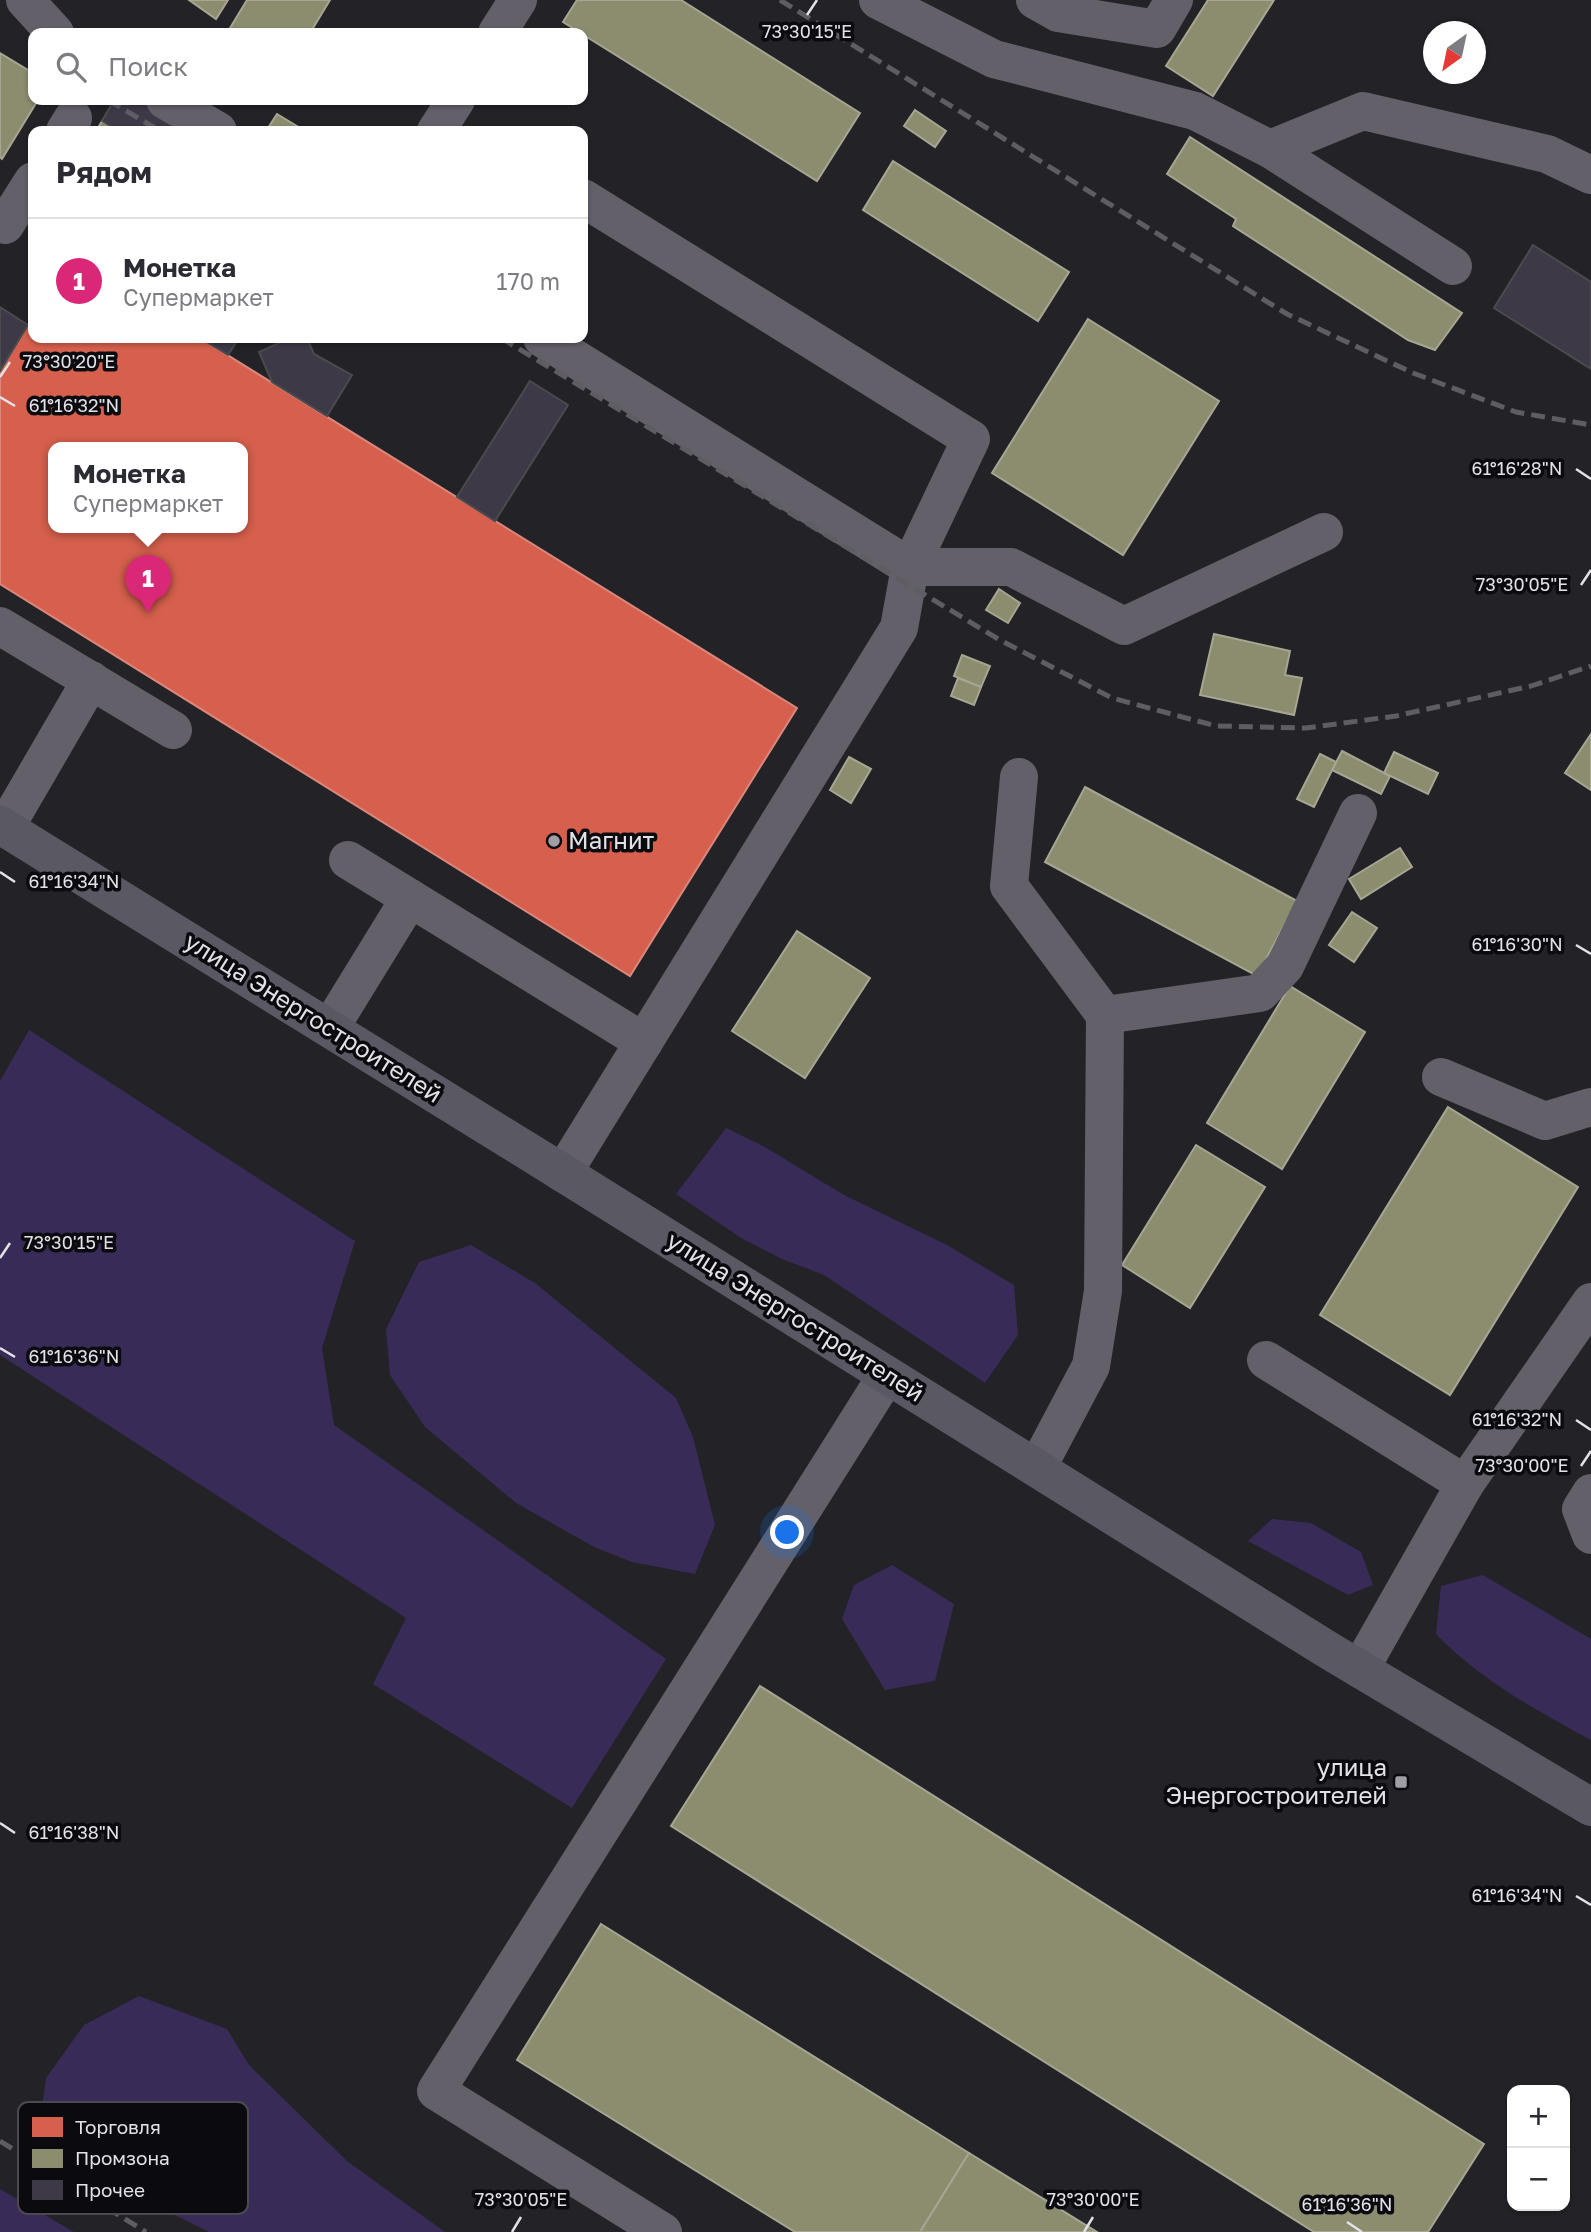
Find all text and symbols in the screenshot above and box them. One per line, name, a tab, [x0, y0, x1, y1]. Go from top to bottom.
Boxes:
text: 73°30'15"E	[762, 20, 852, 42]
north arrow	[1423, 21, 1486, 84]
search box	[28, 28, 588, 105]
icon: search	[52, 48, 90, 86]
text: Поиск	[108, 51, 188, 82]
text: Рядом	[56, 154, 152, 190]
text: Монетка	[123, 252, 236, 283]
text: 1	[73, 267, 85, 295]
text: 170 m	[496, 267, 560, 295]
text: Супермаркет	[123, 283, 274, 311]
text: 73°30'20"E	[23, 350, 115, 372]
text: 61°16'32"N	[29, 394, 119, 416]
popup	[48, 442, 248, 533]
text: 61°16'28"N	[1472, 457, 1562, 479]
text: Монетка	[73, 458, 186, 489]
text: Супермаркет	[73, 489, 223, 517]
pin: 1	[125, 555, 171, 613]
text: 73°30'05"E	[1476, 573, 1568, 595]
place label: Магнит	[568, 825, 655, 854]
marker: Магнит	[546, 833, 562, 849]
text: 61°16'34"N	[29, 870, 120, 892]
street label: улица Энергостроителей	[180, 926, 448, 1108]
text: 61°16'30"N	[1471, 933, 1563, 955]
street label: улица Энергостроителей	[662, 1225, 930, 1407]
text: 73°30'15"E	[24, 1231, 114, 1253]
text: 61°16'36"N	[29, 1345, 119, 1367]
text: 61°16'32"N	[1472, 1408, 1562, 1430]
text: 73°30'00"E	[1475, 1454, 1569, 1476]
your location	[770, 1515, 804, 1549]
place label: улица Энергостроителей	[1166, 1752, 1387, 1809]
marker: улица Энергостроителей	[1393, 1774, 1409, 1790]
text: 61°16'38"N	[29, 1821, 120, 1843]
text: 61°16'34"N	[1472, 1884, 1563, 1906]
map controls	[1507, 2085, 1570, 2211]
button: +	[1507, 2085, 1570, 2148]
legend	[18, 2102, 248, 2214]
text: Торговля	[75, 2115, 161, 2138]
text: Промзона	[75, 2146, 170, 2169]
button: −	[1507, 2148, 1570, 2211]
text: Прочее	[75, 2178, 145, 2201]
text: 73°30'05"E	[475, 2188, 567, 2210]
text: 73°30'00"E	[1046, 2188, 1140, 2210]
text: 61°16'36"N	[1302, 2193, 1392, 2215]

